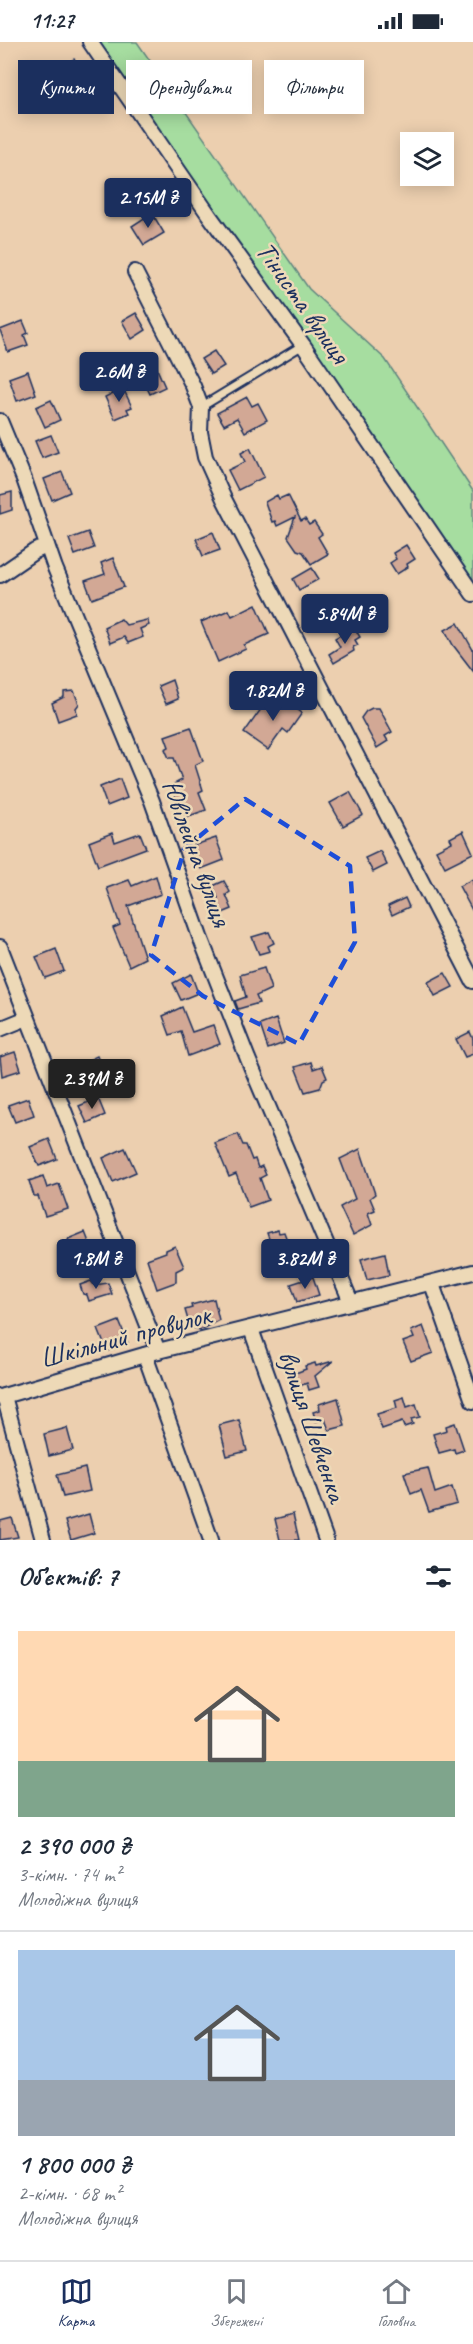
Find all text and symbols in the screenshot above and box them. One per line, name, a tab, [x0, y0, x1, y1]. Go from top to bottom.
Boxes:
text: 11:27	[30, 7, 74, 35]
chip: Купити	[18, 60, 114, 114]
chip: Орендувати	[126, 60, 252, 114]
chip: Фільтри	[264, 60, 364, 114]
map controls	[400, 132, 454, 186]
button: layers	[400, 132, 454, 186]
pin: 2.15M ₴	[93, 178, 203, 229]
text: 2.15M ₴	[118, 185, 178, 210]
street label: Тіниста вулиця	[248, 235, 359, 371]
pin: 2.6M ₴	[70, 352, 168, 403]
text: 2.6M ₴	[94, 359, 144, 384]
pin: 5.84M ₴	[290, 594, 400, 645]
text: 5.84M ₴	[315, 601, 375, 626]
pin: 1.82M ₴	[218, 671, 328, 722]
text: 1.82M ₴	[243, 678, 303, 703]
street label: Ювілейна вулиця	[154, 775, 240, 932]
pin: 2.39M ₴	[37, 1059, 147, 1110]
text: 2.39M ₴	[62, 1066, 122, 1091]
pin: 1.8M ₴	[47, 1239, 145, 1290]
pin: 3.82M ₴	[250, 1239, 360, 1290]
text: 1.8M ₴	[71, 1246, 121, 1271]
text: 3.82M ₴	[275, 1246, 335, 1271]
street label: Шкільний провулок	[36, 1296, 217, 1376]
street label: вулиця Шевченка	[271, 1346, 356, 1509]
text: Об’єктів: 7	[18, 1560, 118, 1593]
icon: filters	[422, 1560, 455, 1593]
icon: home	[183, 1670, 291, 1778]
text: 2 390 000 ₴	[18, 1829, 130, 1862]
text: 3-кімн. · 74 m²	[18, 1862, 121, 1887]
text: Молодіжна вулиця	[18, 1887, 137, 1912]
icon: home	[183, 1989, 291, 2097]
text: 1 800 000 ₴	[18, 2148, 131, 2181]
text: 2-кімн. · 68 m²	[18, 2181, 121, 2206]
text: Молодіжна вулиця	[18, 2206, 137, 2231]
tab: Карта	[58, 2275, 94, 2331]
tab: Збережені	[210, 2275, 262, 2331]
tab: Головна	[378, 2275, 415, 2331]

